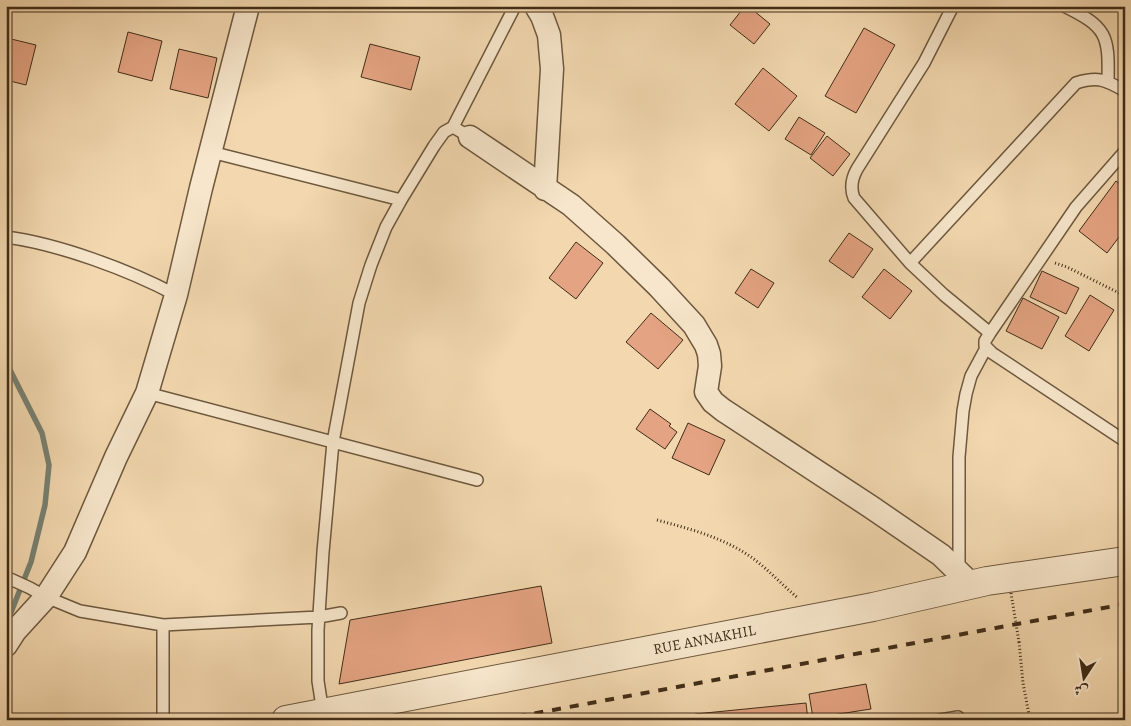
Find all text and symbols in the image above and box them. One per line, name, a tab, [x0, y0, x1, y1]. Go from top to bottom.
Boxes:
street label: RUE ANNAKHIL	[652, 620, 758, 659]
north arrow	[1058, 654, 1108, 704]
text: ش	[1073, 679, 1090, 701]

